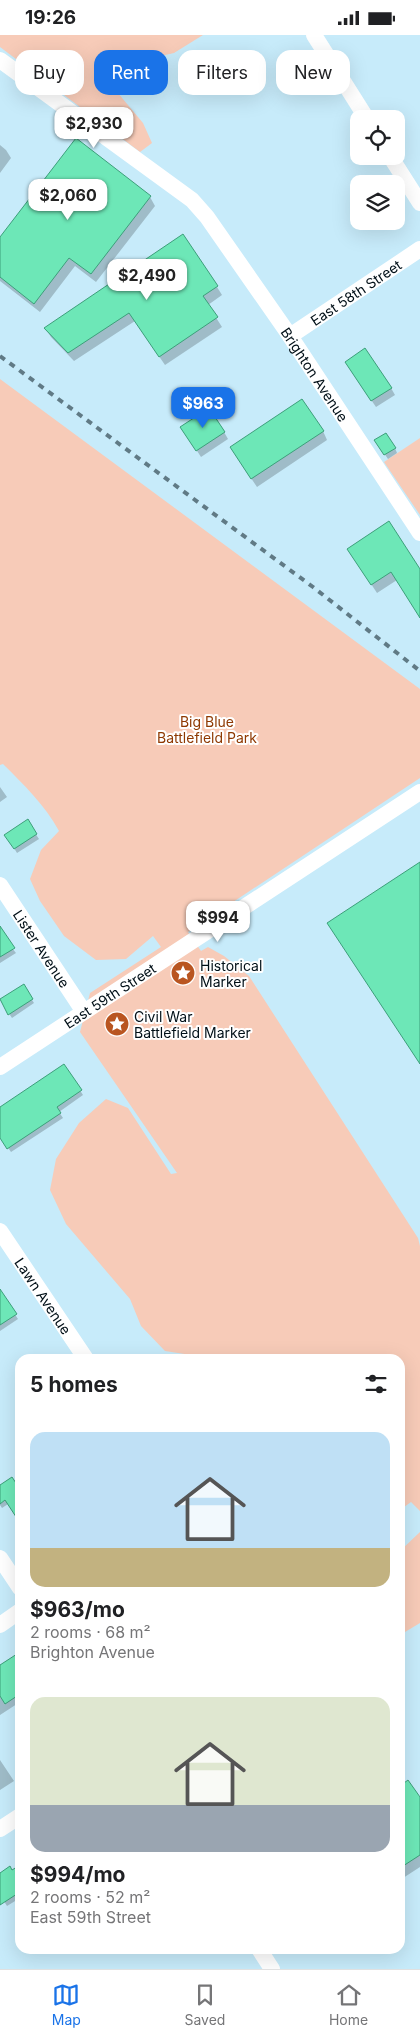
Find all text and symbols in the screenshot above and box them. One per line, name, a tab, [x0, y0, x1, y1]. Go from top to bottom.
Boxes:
text: 19:26	[25, 6, 76, 29]
chip: Buy	[15, 50, 84, 95]
chip: Rent	[94, 50, 168, 95]
chip: Filters	[178, 50, 266, 95]
chip: New	[276, 50, 350, 95]
pin: $2,930	[53, 107, 135, 149]
map controls	[350, 110, 405, 230]
button: locate	[350, 110, 405, 165]
text: $2,930	[65, 113, 123, 133]
button: layers	[350, 175, 405, 230]
pin: $2,060	[27, 179, 109, 221]
text: $2,060	[39, 185, 97, 205]
street label: East 58th Street	[307, 255, 405, 329]
pin: $2,490	[106, 259, 188, 301]
text: $2,490	[118, 265, 176, 285]
street label: Brighton Avenue	[278, 324, 352, 424]
pin: $963	[173, 387, 233, 429]
text: $963	[182, 393, 224, 413]
park label: Big Blue Battlefield Park	[157, 713, 257, 746]
pin: $994	[188, 901, 248, 943]
street label: Lister Avenue	[10, 906, 74, 991]
text: $994	[197, 907, 239, 927]
place label: Historical Marker	[200, 957, 262, 990]
street label: East 59th Street	[61, 959, 159, 1031]
place icon: Historical Marker	[170, 960, 196, 986]
place label: Civil War Battlefield Marker	[134, 1008, 251, 1041]
place icon: Civil War Battlefield Marker	[104, 1011, 130, 1037]
street label: Lawn Avenue	[12, 1254, 75, 1337]
icon: filters	[362, 1370, 390, 1398]
text: 5 homes	[30, 1372, 118, 1397]
icon: home	[165, 1464, 255, 1554]
text: $963/mo	[30, 1597, 125, 1622]
text: 2 rooms · 68 m²	[30, 1622, 151, 1642]
text: Brighton Avenue	[30, 1642, 155, 1662]
icon: home	[165, 1729, 255, 1819]
text: $994/mo	[30, 1862, 125, 1887]
text: 2 rooms · 52 m²	[30, 1887, 150, 1907]
text: East 59th Street	[30, 1907, 151, 1927]
tab: Map	[52, 1981, 81, 2028]
tab: Saved	[184, 1981, 225, 2028]
tab: Home	[329, 1981, 368, 2028]

